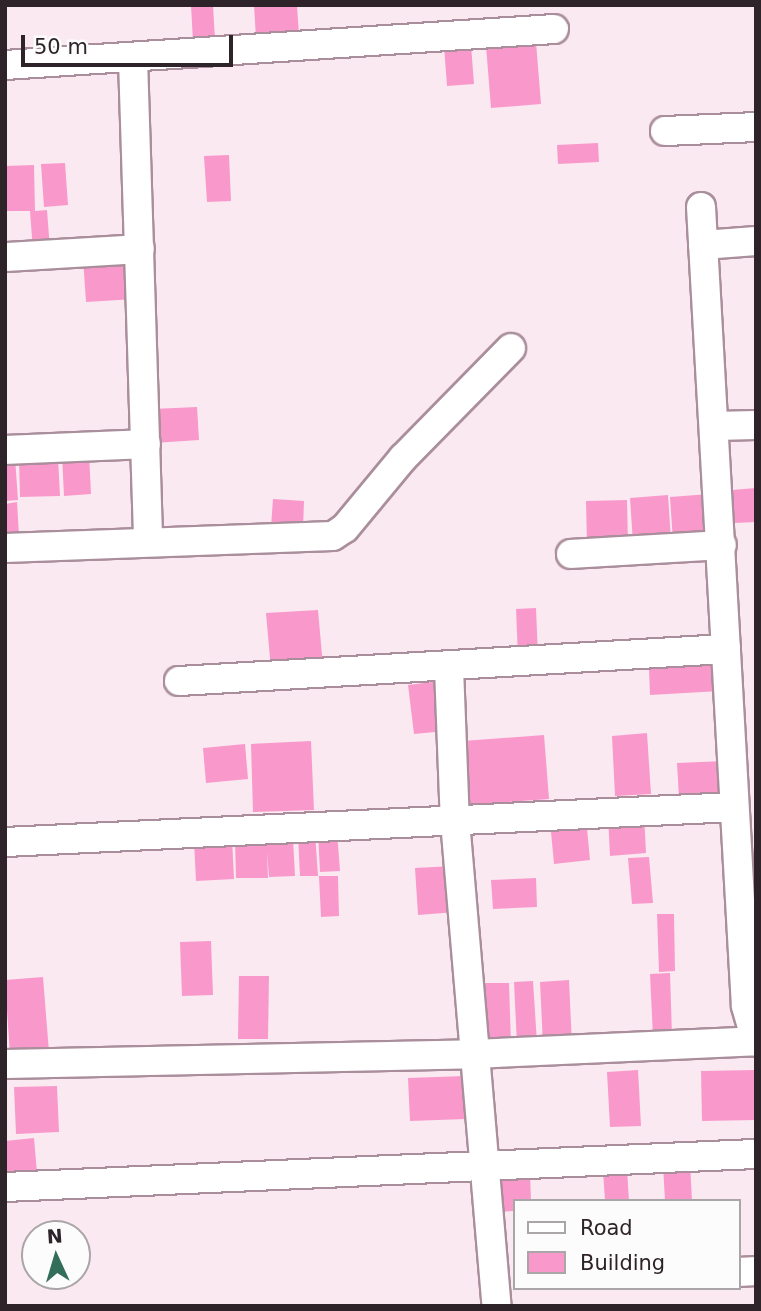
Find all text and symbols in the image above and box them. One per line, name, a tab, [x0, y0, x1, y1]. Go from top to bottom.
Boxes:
scale bar	[24, 21, 236, 65]
text: 50 m	[34, 35, 88, 59]
legend	[512, 1199, 740, 1290]
text: Road	[580, 1216, 633, 1240]
north arrow	[21, 1220, 91, 1290]
text: N	[46, 1225, 63, 1248]
text: Building	[580, 1251, 665, 1275]

